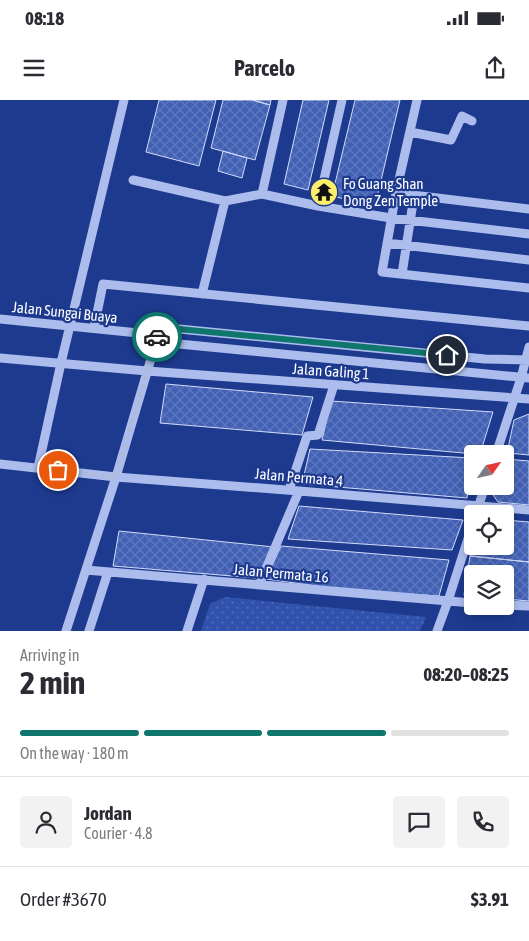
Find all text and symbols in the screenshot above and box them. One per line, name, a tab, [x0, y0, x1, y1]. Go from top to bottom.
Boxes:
text: 08:18	[25, 7, 64, 29]
icon: menu	[20, 54, 48, 82]
icon: share	[481, 54, 509, 82]
text: Parcelo	[234, 55, 295, 81]
place label: Fo Guang Shan Dong Zen Temple	[343, 175, 438, 209]
temple icon: Fo Guang Shan Dong Zen Temple	[309, 177, 339, 207]
street label: Jalan Sungai Buaya	[11, 298, 119, 326]
courier	[132, 312, 182, 362]
icon: car	[143, 323, 171, 351]
pin	[426, 334, 468, 376]
icon: home	[433, 341, 461, 369]
street label: Jalan Galing 1	[292, 360, 370, 382]
north arrow	[464, 445, 514, 495]
map controls	[464, 445, 514, 615]
pin	[37, 449, 79, 491]
icon: bag	[44, 456, 72, 484]
street label: Jalan Permata 4	[254, 465, 344, 489]
button: locate	[464, 505, 514, 555]
street label: Jalan Permata 16	[233, 560, 329, 586]
button: layers	[464, 565, 514, 615]
text: Arriving in	[20, 646, 80, 664]
text: 08:20–08:25	[423, 663, 509, 685]
text: 2 min	[20, 664, 85, 701]
text: On the way · 180 m	[20, 744, 129, 762]
button: person	[20, 796, 72, 848]
button: chat	[393, 796, 445, 848]
button: phone	[457, 796, 509, 848]
text: Jordan	[84, 802, 132, 824]
text: Courier · 4.8	[84, 824, 153, 842]
text: Order #3670	[20, 888, 107, 910]
text: $3.91	[471, 888, 509, 910]

